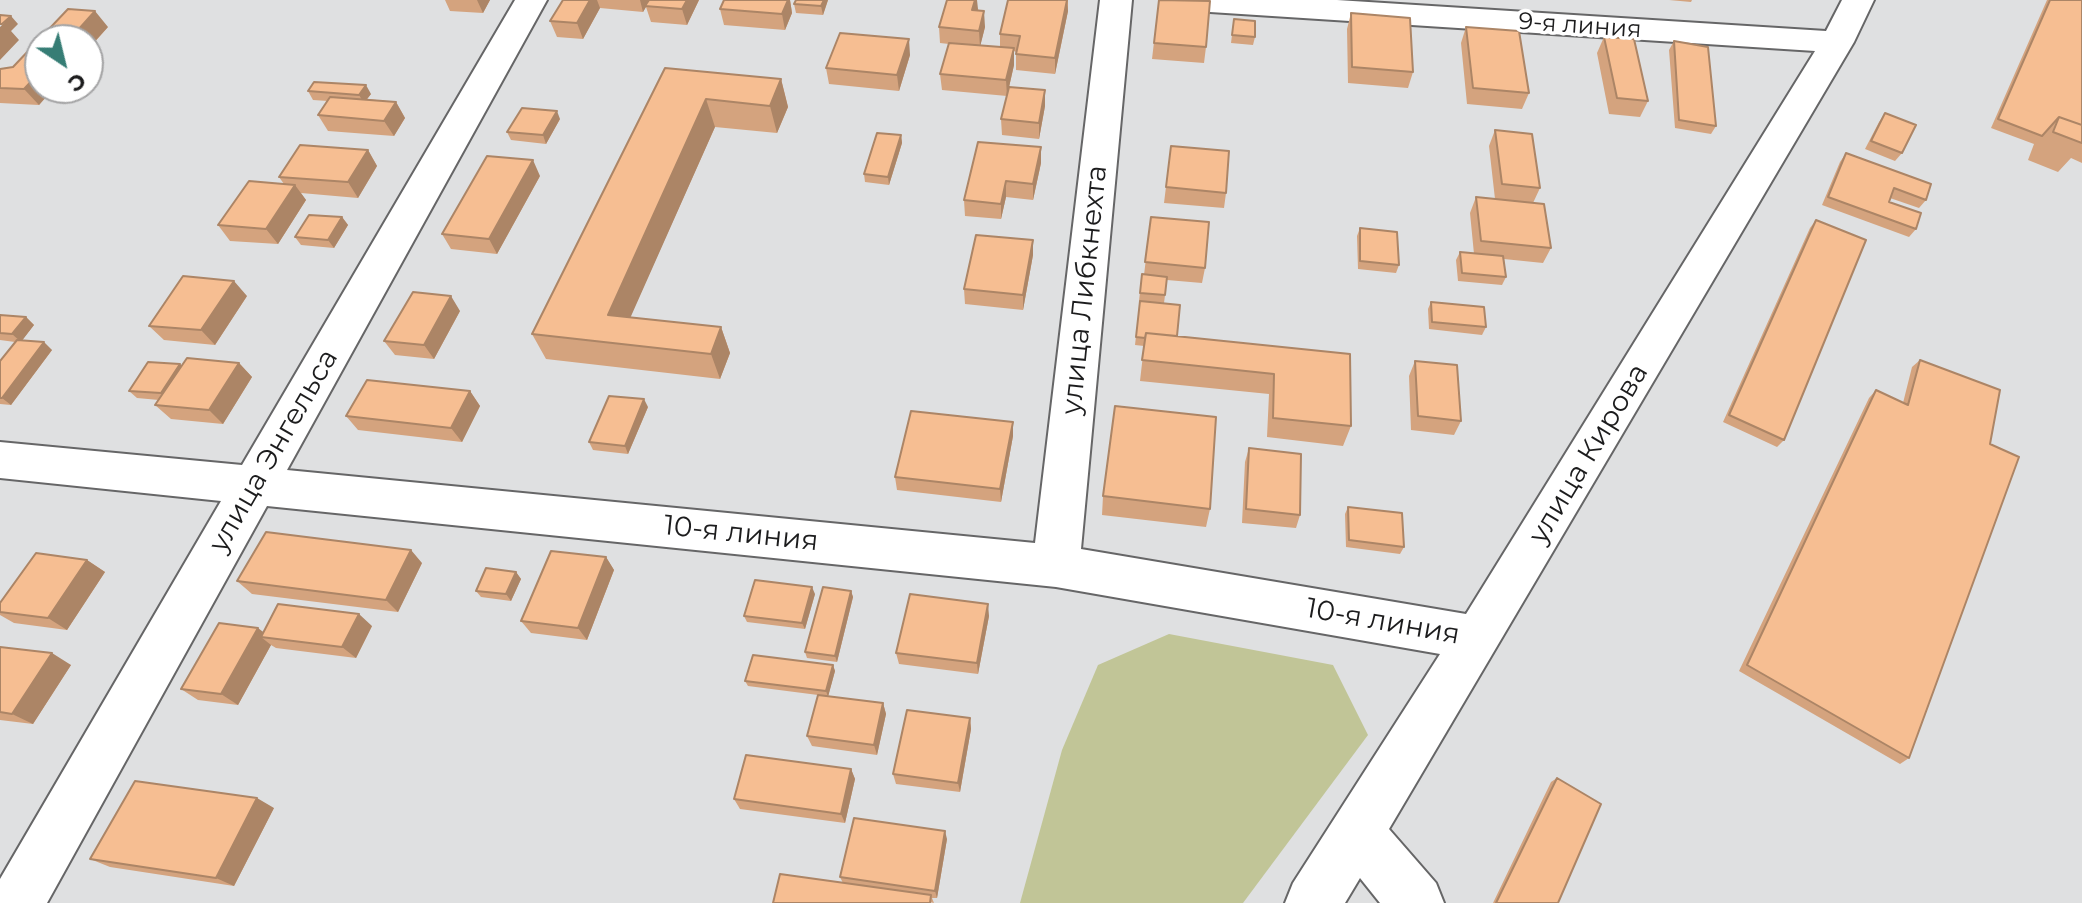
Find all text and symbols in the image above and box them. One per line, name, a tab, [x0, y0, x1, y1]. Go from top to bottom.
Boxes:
street label: 9-я линия	[1518, 7, 1642, 45]
north arrow	[24, 24, 104, 104]
text: С	[63, 67, 91, 98]
street label: улица Либкнехта	[1055, 164, 1115, 416]
street label: улица Энгельса	[202, 344, 346, 558]
street label: улица Кирова	[1522, 358, 1656, 550]
street label: 10-я линия	[662, 509, 820, 559]
street label: 10-я линия	[1304, 592, 1462, 652]

